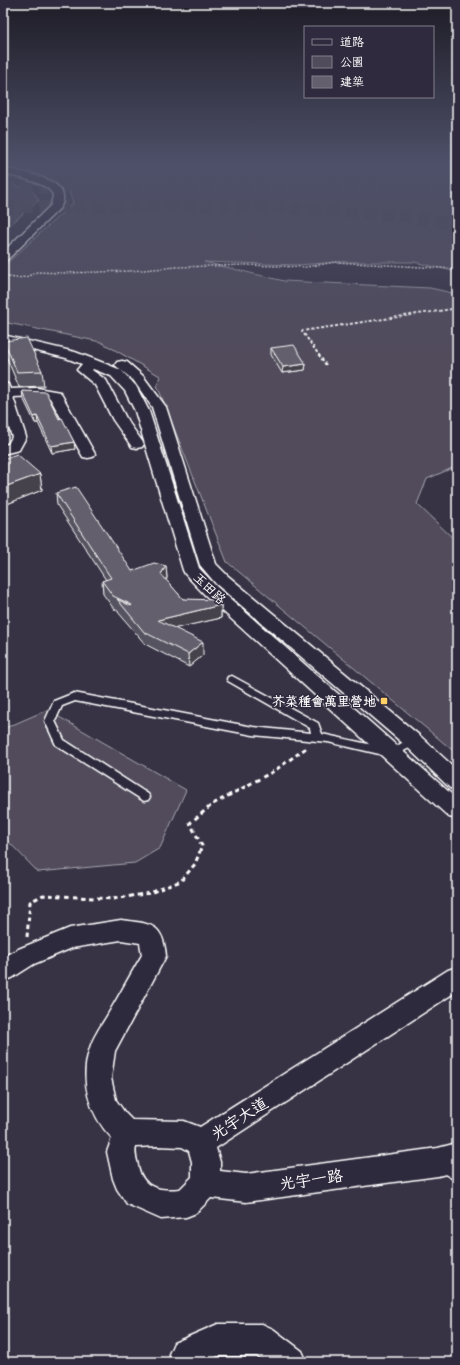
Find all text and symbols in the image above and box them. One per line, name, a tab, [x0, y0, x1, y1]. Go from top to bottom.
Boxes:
legend	[304, 26, 434, 98]
text: 道路	[340, 33, 364, 50]
text: 公園	[340, 53, 364, 70]
text: 建築	[340, 73, 364, 90]
street label: 玉田路	[190, 568, 230, 608]
place label: 芥菜種會萬里營地	[272, 692, 376, 710]
marker: 芥菜種會萬里營地	[379, 696, 389, 706]
street label: 光宇大道	[206, 1091, 272, 1145]
street label: 光宇一路	[278, 1164, 344, 1194]

